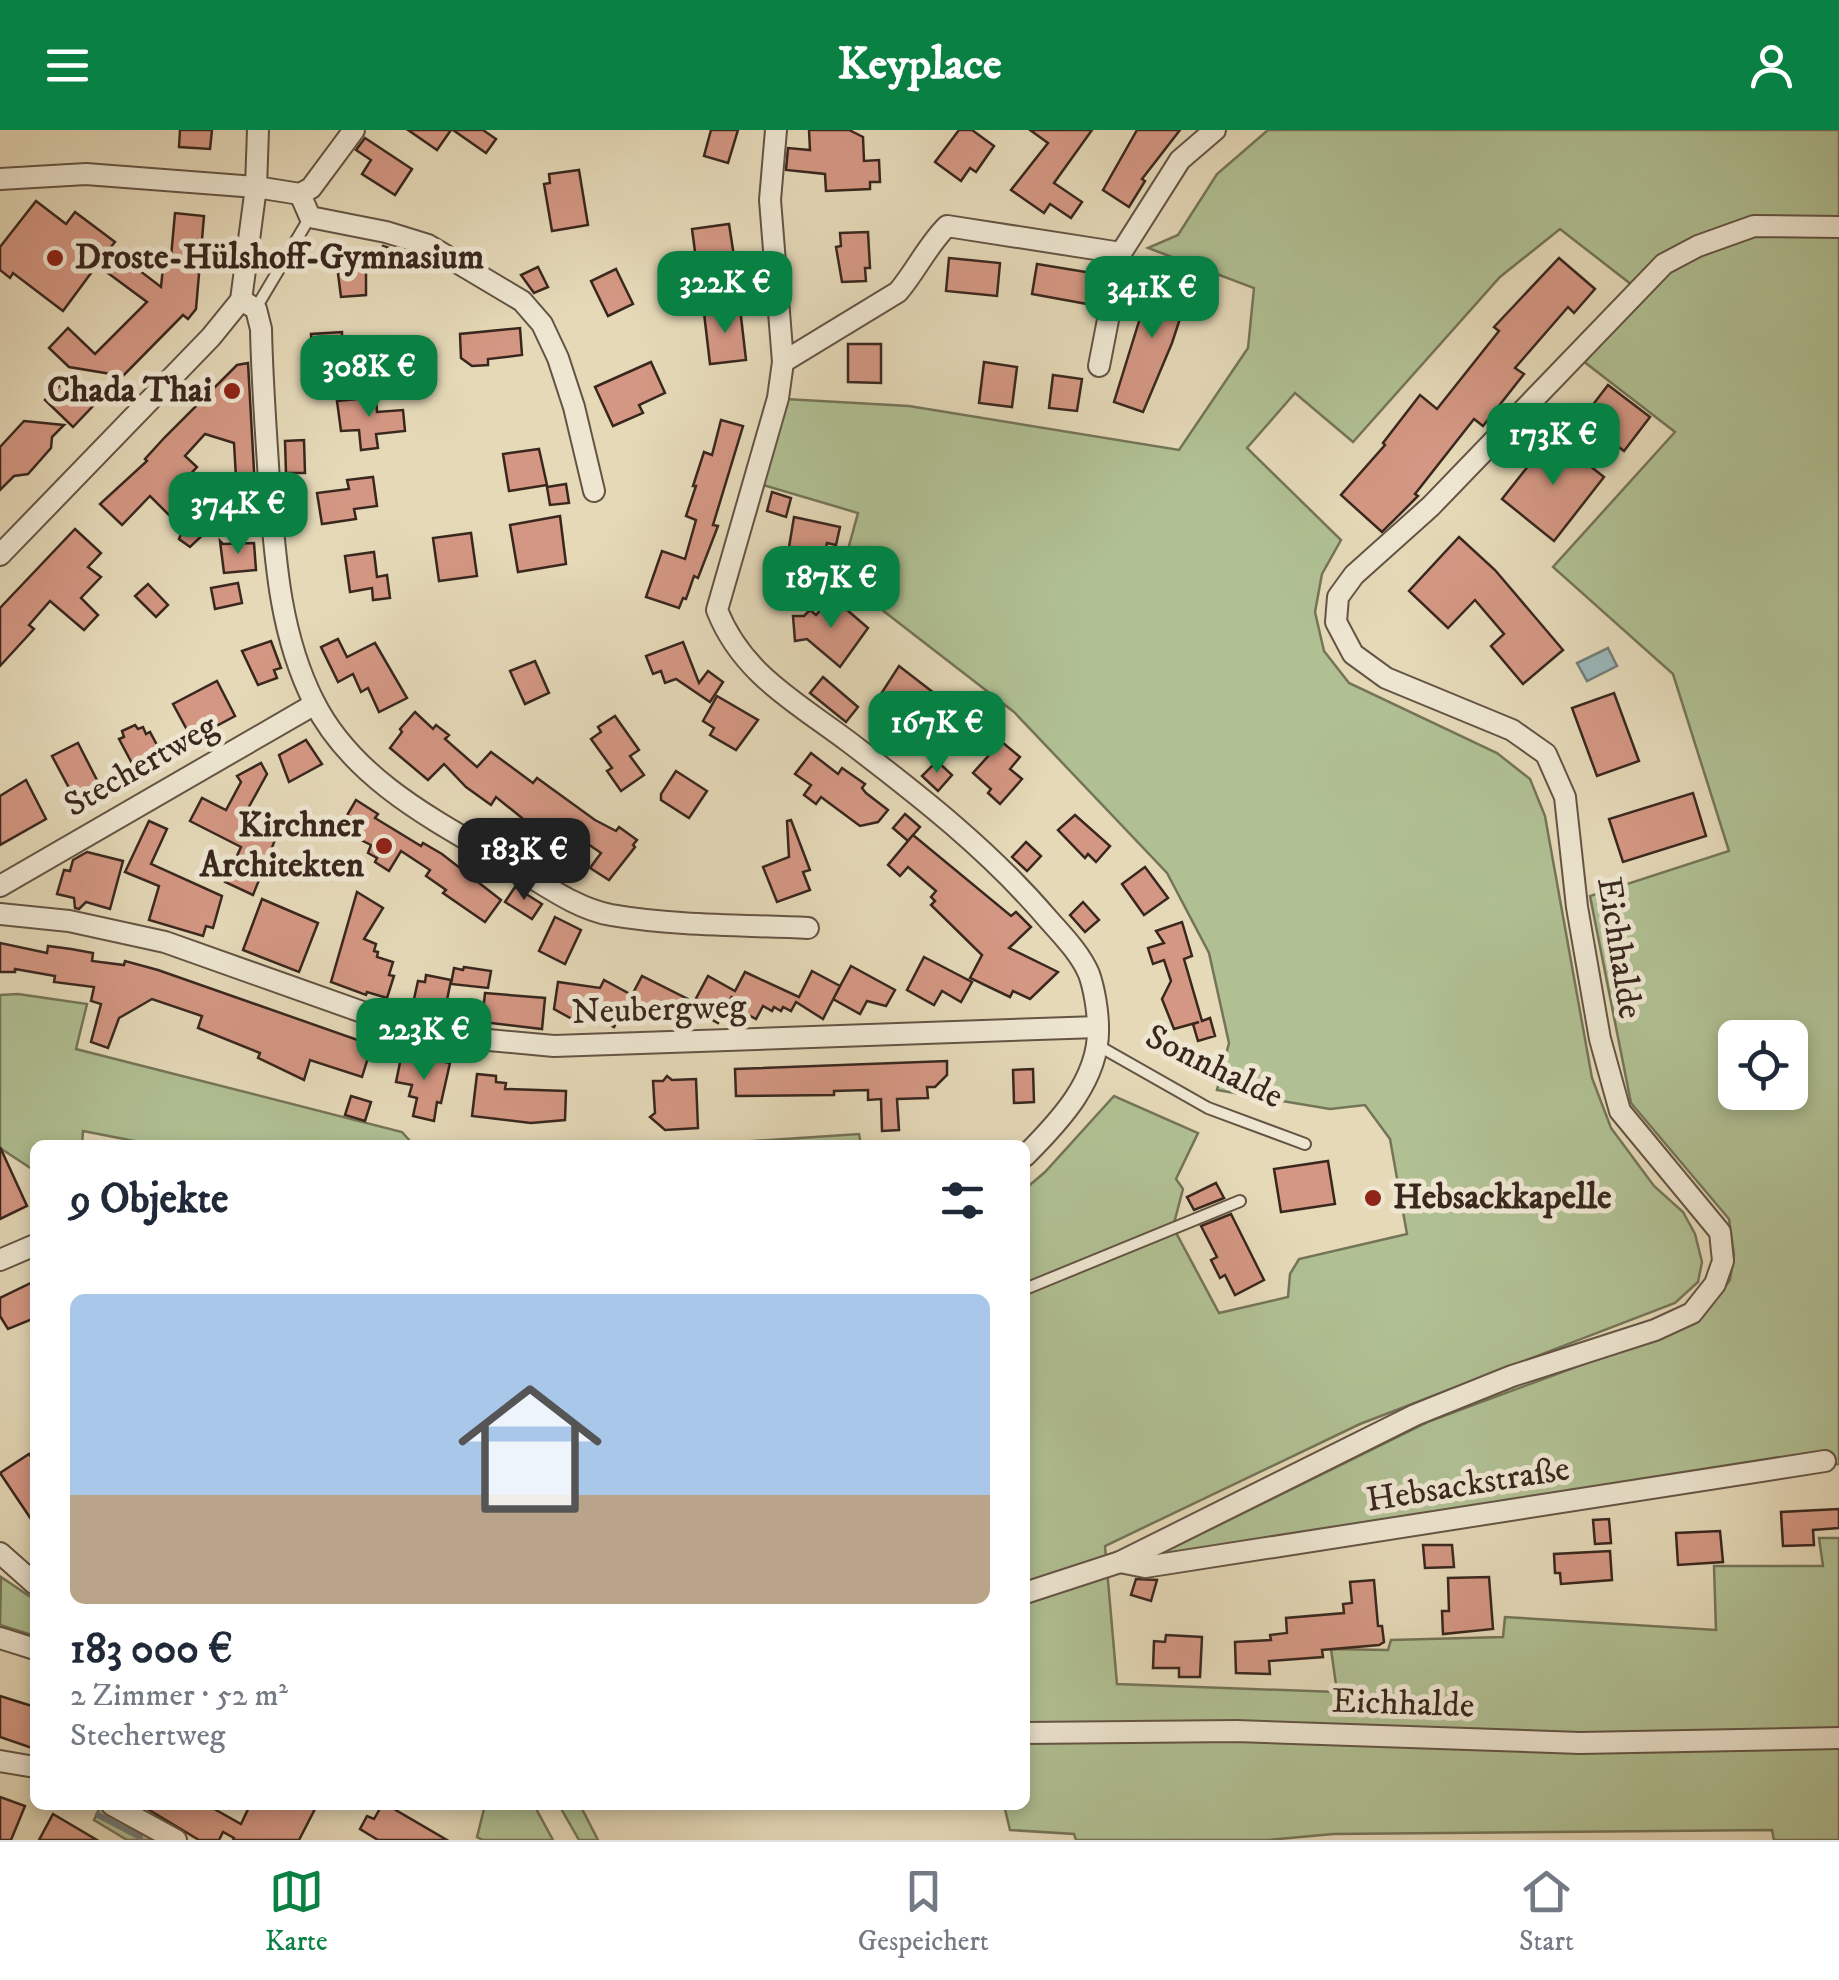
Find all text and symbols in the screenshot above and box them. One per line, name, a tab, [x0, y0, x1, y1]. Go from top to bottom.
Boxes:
text: Keyplace	[837, 37, 1002, 93]
icon: menu	[40, 38, 95, 93]
icon: person	[1744, 38, 1799, 93]
place label: Droste-Hülshoff-Gymnasium	[75, 236, 484, 280]
marker: Droste-Hülshoff-Gymnasium	[44, 247, 66, 269]
pin: 322K €	[644, 251, 806, 336]
pin: 341K €	[1071, 256, 1233, 341]
text: 322K €	[679, 263, 771, 303]
text: 341K €	[1107, 268, 1197, 308]
pin: 308K €	[288, 335, 450, 420]
text: 308K €	[322, 347, 416, 387]
place label: Chada Thai	[47, 369, 212, 413]
marker: Chada Thai	[221, 380, 243, 402]
pin: 173K €	[1472, 403, 1634, 488]
text: 173K €	[1509, 415, 1597, 455]
pin: 374K €	[157, 472, 319, 557]
text: 374K €	[191, 484, 285, 524]
pin: 187K €	[750, 546, 912, 631]
text: 187K €	[785, 558, 877, 598]
pin: 167K €	[856, 691, 1018, 776]
text: 167K €	[890, 703, 984, 743]
street label: Stechertweg	[56, 704, 226, 828]
place label: Kirchner Architekten	[199, 804, 365, 888]
pin: 183K €	[443, 818, 605, 903]
text: 183K €	[480, 830, 568, 870]
marker: Kirchner Architekten	[373, 835, 395, 857]
street label: Eichhalde	[1586, 874, 1652, 1022]
street label: Neubergweg	[571, 985, 748, 1035]
pin: 223K €	[343, 998, 505, 1083]
text: 223K €	[378, 1010, 470, 1050]
street label: Sonnhalde	[1138, 1015, 1290, 1119]
map controls	[1718, 1020, 1808, 1110]
button: locate	[1718, 1020, 1808, 1110]
icon: filters	[935, 1173, 990, 1228]
text: 9 Objekte	[70, 1174, 228, 1226]
place label: Hebsackkapelle	[1393, 1176, 1612, 1220]
marker: Hebsackkapelle	[1362, 1187, 1384, 1209]
icon: home	[440, 1359, 620, 1539]
street label: Hebsackstraße	[1363, 1447, 1573, 1523]
text: 183 000 €	[70, 1624, 233, 1676]
text: 2 Zimmer · 52 m²	[70, 1676, 288, 1716]
street label: Eichhalde	[1331, 1680, 1475, 1728]
text: Stechertweg	[70, 1716, 225, 1756]
tab: Karte	[265, 1864, 328, 1959]
tab: Gespeichert	[858, 1864, 989, 1959]
tab: Start	[1519, 1864, 1574, 1959]

